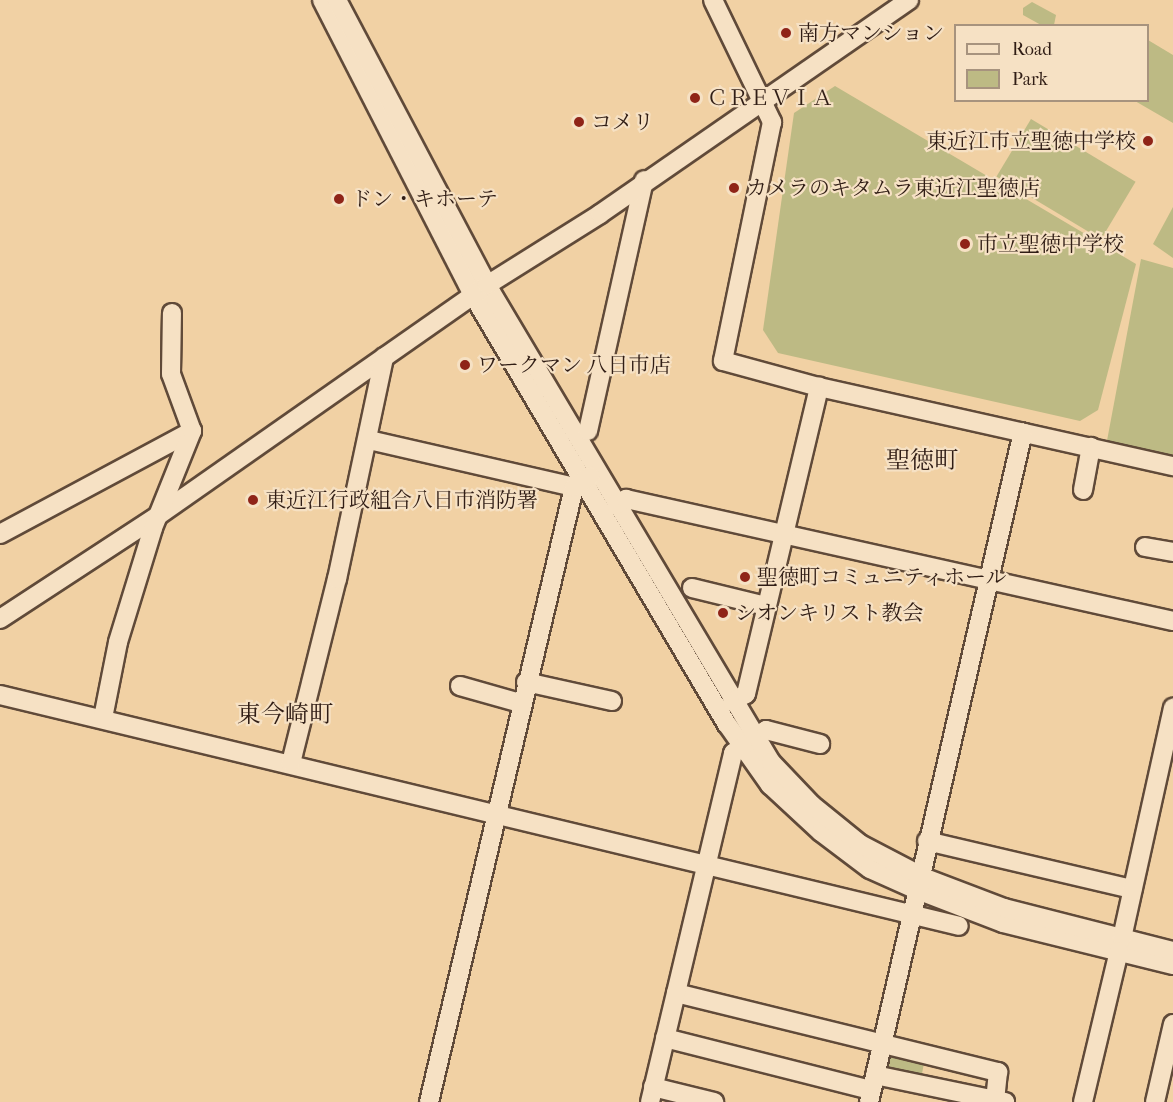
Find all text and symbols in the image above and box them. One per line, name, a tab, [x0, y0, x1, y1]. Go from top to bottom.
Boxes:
place label: 南方マンション	[798, 20, 945, 46]
legend	[954, 24, 1149, 102]
marker: 南方マンション	[779, 26, 793, 40]
text: Road	[1012, 39, 1052, 60]
text: Park	[1012, 69, 1048, 90]
place label: ＣＲＥＶＩＡ	[707, 85, 833, 111]
marker: ＣＲＥＶＩＡ	[688, 91, 702, 105]
place label: コメリ	[591, 109, 654, 135]
marker: コメリ	[572, 115, 586, 129]
place label: 東近江市立聖徳中学校	[926, 128, 1136, 154]
marker: 東近江市立聖徳中学校	[1141, 134, 1155, 148]
place label: カメラのキタムラ東近江聖徳店	[746, 175, 1040, 201]
marker: カメラのキタムラ東近江聖徳店	[727, 181, 741, 195]
place label: ドン・キホーテ	[351, 186, 498, 212]
marker: ドン・キホーテ	[332, 192, 346, 206]
place label: 市立聖徳中学校	[977, 231, 1124, 257]
marker: 市立聖徳中学校	[958, 237, 972, 251]
place label: ワークマン 八日市店	[477, 352, 671, 378]
marker: ワークマン 八日市店	[458, 358, 472, 372]
district label: 聖徳町	[886, 447, 958, 475]
place label: 東近江行政組合八日市消防署	[265, 487, 538, 513]
marker: 東近江行政組合八日市消防署	[246, 493, 260, 507]
place label: 聖徳町コミュニティホール	[757, 564, 1009, 590]
marker: 聖徳町コミュニティホール	[738, 570, 752, 584]
place label: シオンキリスト教会	[735, 600, 924, 626]
marker: シオンキリスト教会	[716, 606, 730, 620]
district label: 東今崎町	[237, 701, 333, 729]

